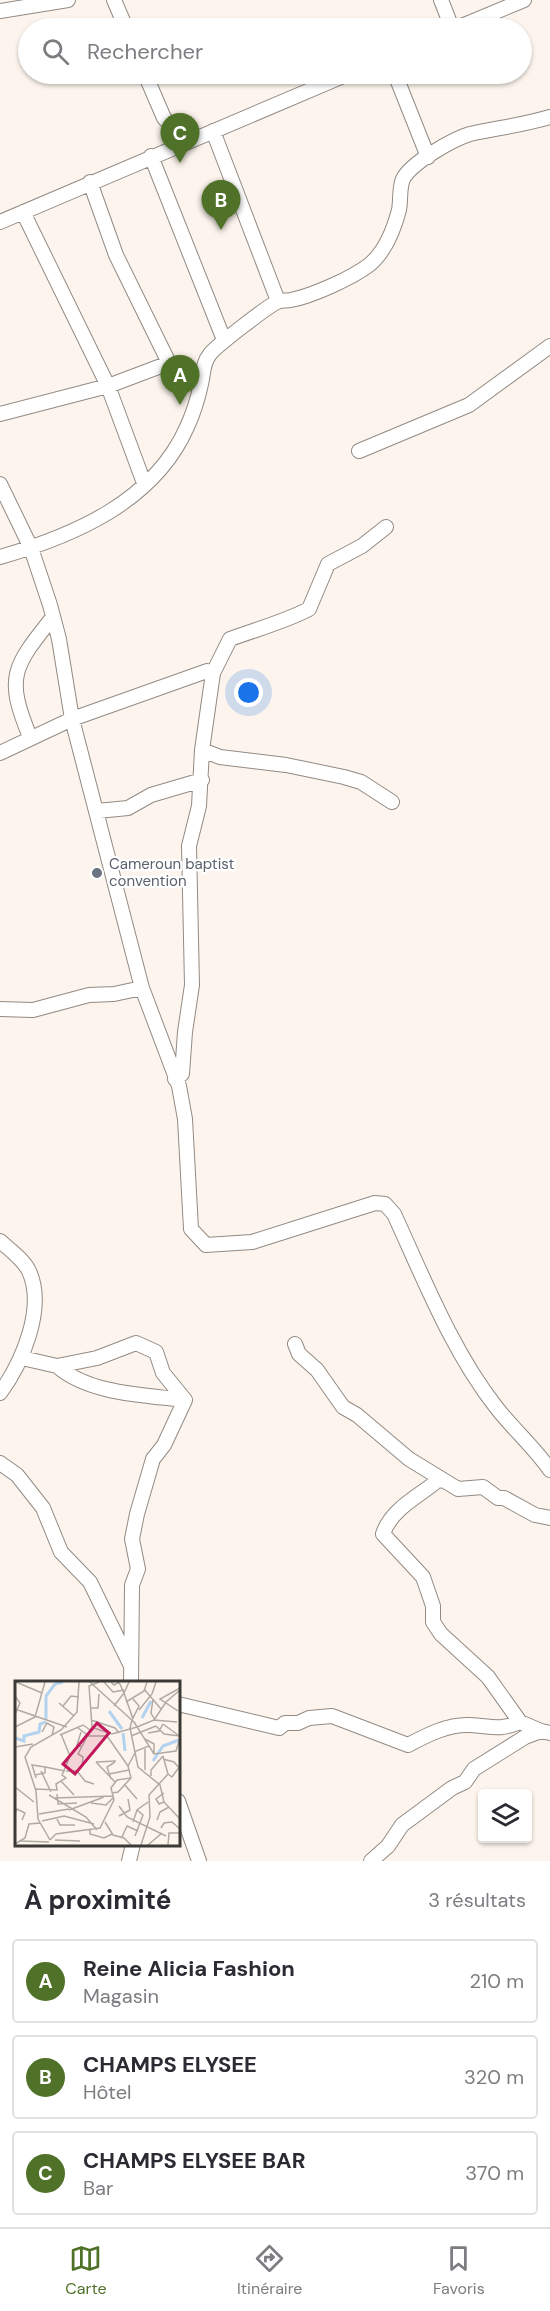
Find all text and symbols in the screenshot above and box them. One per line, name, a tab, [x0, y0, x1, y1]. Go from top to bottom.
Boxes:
search box	[18, 18, 532, 84]
icon: search	[39, 35, 72, 68]
text: Rechercher	[87, 37, 203, 66]
pin: C	[160, 114, 200, 163]
pin: B	[202, 180, 240, 230]
pin: A	[160, 356, 200, 405]
your location	[234, 678, 263, 707]
place label: Cameroun baptist convention	[109, 854, 234, 891]
marker: Cameroun baptist convention	[90, 866, 104, 880]
inset map	[15, 1681, 180, 1846]
map controls	[478, 1789, 532, 1843]
button: layers	[478, 1789, 532, 1843]
text: À proximité	[24, 1883, 171, 1917]
text: 3 résultats	[428, 1887, 526, 1913]
text: Reine Alicia Fashion	[83, 1954, 295, 1983]
text: A	[38, 1968, 53, 1994]
text: 210 m	[469, 1968, 524, 1994]
text: Magasin	[83, 1983, 159, 2009]
text: CHAMPS ELYSEE	[83, 2050, 257, 2079]
text: B	[39, 2064, 52, 2090]
text: 320 m	[464, 2064, 524, 2090]
text: Hôtel	[83, 2079, 131, 2105]
text: CHAMPS ELYSEE BAR	[83, 2146, 306, 2175]
text: C	[38, 2160, 53, 2186]
text: 370 m	[465, 2160, 524, 2186]
text: Bar	[83, 2175, 113, 2201]
tab: Carte	[65, 2242, 107, 2299]
tab: Itinéraire	[237, 2242, 302, 2299]
tab: Favoris	[433, 2242, 485, 2299]

